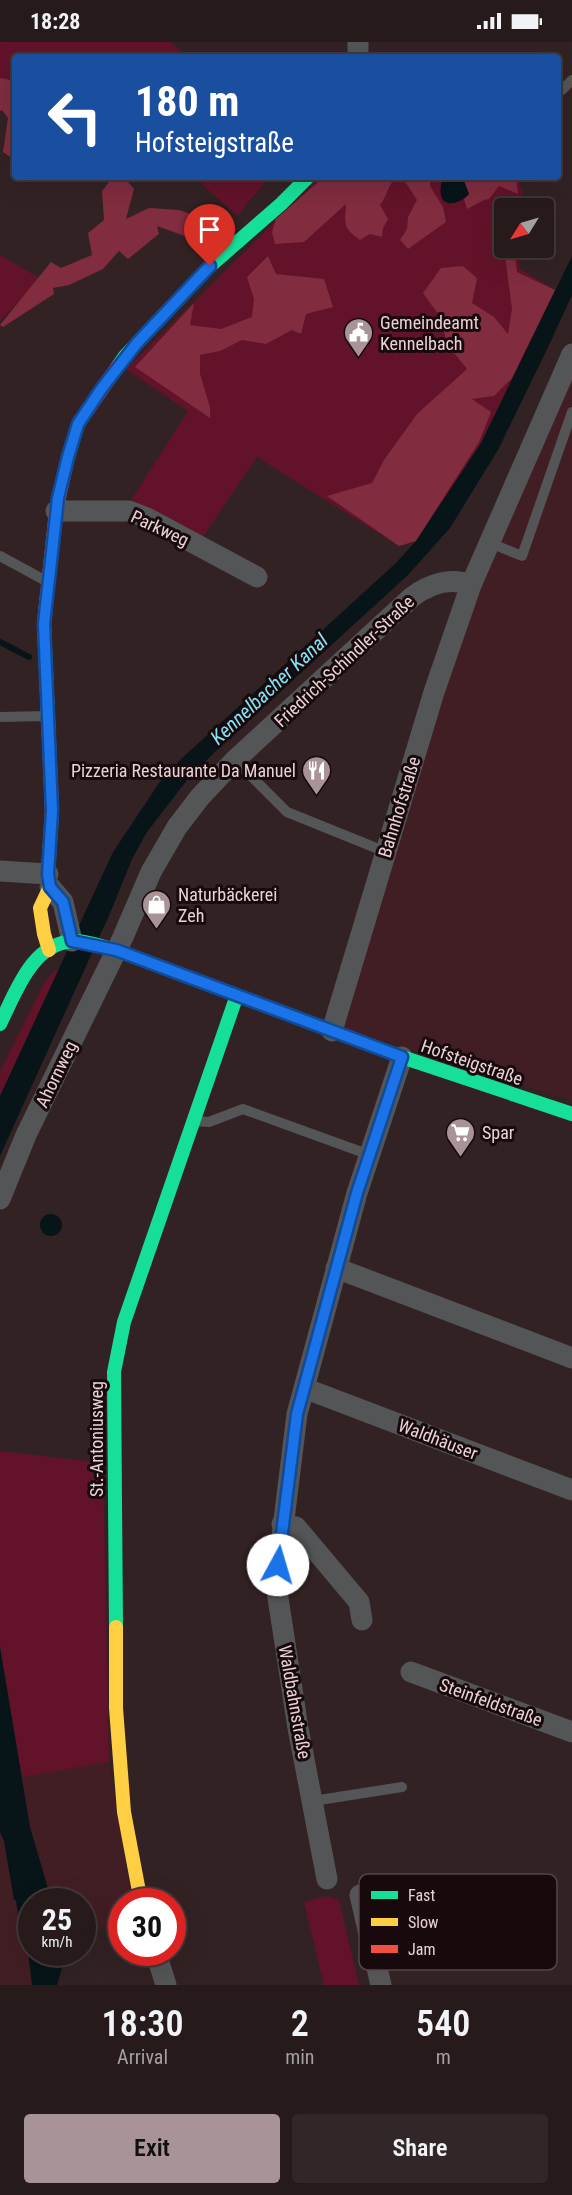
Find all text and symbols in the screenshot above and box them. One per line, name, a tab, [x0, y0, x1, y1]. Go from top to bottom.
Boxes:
text: 18:28	[30, 9, 81, 34]
text: 180 m	[135, 77, 240, 126]
icon: left	[36, 78, 114, 156]
text: Hofsteigstraße	[135, 127, 294, 159]
north arrow	[494, 198, 554, 258]
map controls	[494, 198, 554, 258]
pin	[184, 204, 235, 266]
icon: arrive	[193, 213, 226, 246]
place label: Gemeindeamt Kennelbach	[380, 312, 479, 354]
public building icon: Gemeindeamt Kennelbach	[343, 316, 375, 358]
street label: Parkweg	[128, 506, 192, 550]
street label: Friedrich-Schindler-Straße	[270, 591, 418, 731]
water label: Kennelbacher Kanal	[205, 628, 333, 749]
restaurant icon: Pizzeria Restaurante Da Manuel	[301, 754, 333, 796]
street label: Bahnhofstraße	[374, 754, 424, 860]
place label: Pizzeria Restaurante Da Manuel	[71, 760, 296, 781]
place label: Naturbäckerei Zeh	[178, 884, 277, 926]
shop icon: Naturbäckerei Zeh	[141, 888, 173, 930]
street label: Hofsteigstraße	[418, 1035, 526, 1089]
street label: Ahornweg	[31, 1037, 81, 1111]
supermarket icon: Spar	[445, 1116, 477, 1158]
place label: Spar	[482, 1122, 515, 1143]
street label: St.-Antoniusweg	[86, 1381, 107, 1497]
street label: Waldhäuser	[395, 1414, 481, 1464]
position arrow	[246, 1533, 310, 1597]
street label: Waldbahnstraße	[275, 1643, 315, 1761]
street label: Steinfeldstraße	[437, 1674, 545, 1730]
legend	[359, 1874, 557, 1970]
text: Fast	[408, 1886, 435, 1905]
speed limit sign: 30	[108, 1888, 186, 1966]
text: 25	[42, 1902, 72, 1937]
text: Slow	[408, 1913, 438, 1932]
text: km/h	[42, 1933, 72, 1951]
text: Jam	[408, 1940, 435, 1959]
text: 18:30	[102, 2003, 184, 2045]
text: 2	[291, 2003, 309, 2045]
text: 540	[416, 2003, 470, 2045]
text: Arrival	[117, 2045, 168, 2069]
text: min	[285, 2045, 314, 2069]
text: m	[436, 2045, 451, 2069]
button: Exit	[24, 2114, 280, 2183]
button: Share	[292, 2114, 548, 2183]

